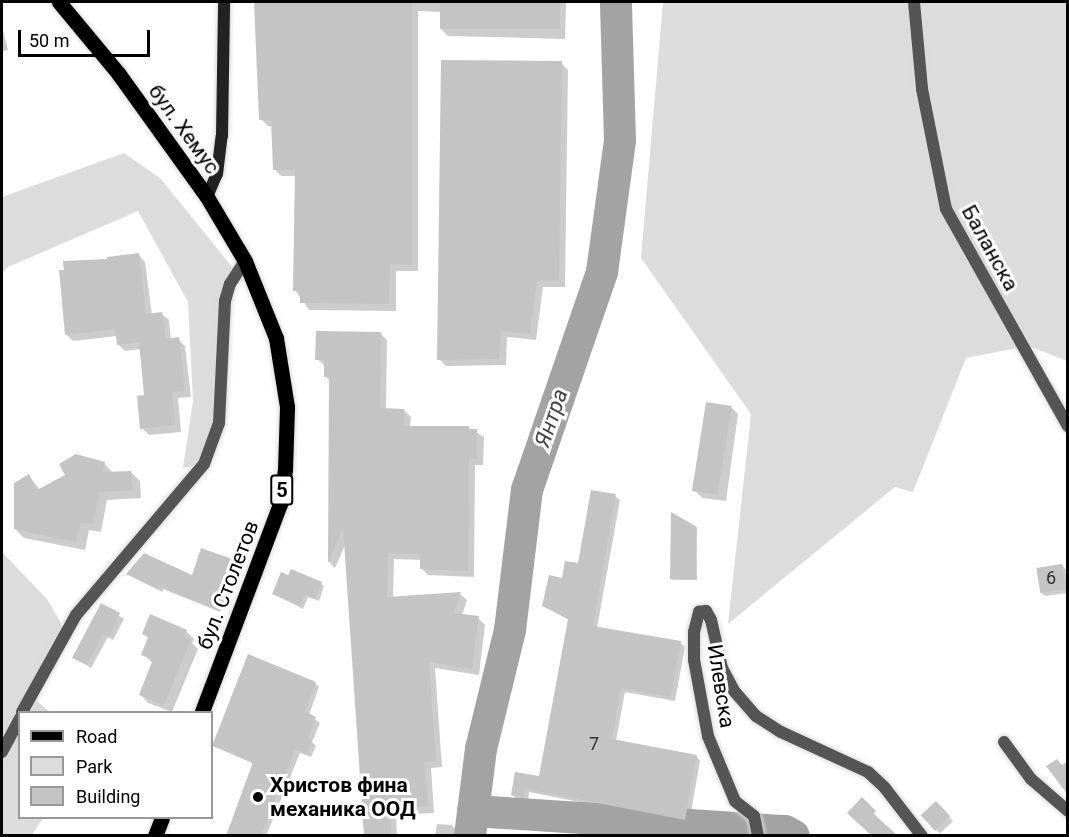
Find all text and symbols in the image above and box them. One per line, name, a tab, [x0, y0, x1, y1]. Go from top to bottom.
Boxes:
scale bar	[21, 18, 153, 56]
text: 50 m	[29, 30, 69, 51]
street label: бул. Хемус	[143, 79, 225, 179]
street label: Баланска	[956, 201, 1024, 295]
water label: Янтра	[529, 385, 573, 451]
road number: 5	[270, 473, 294, 507]
street label: бул. Столетов	[192, 517, 264, 653]
house number: 6	[1046, 567, 1056, 589]
street label: Илевска	[702, 642, 740, 730]
legend	[18, 711, 213, 819]
text: Road	[76, 726, 117, 747]
house number: 7	[589, 733, 599, 755]
text: Park	[76, 756, 112, 777]
place label: Христов фина механика ООД	[270, 772, 416, 822]
text: Building	[76, 786, 140, 807]
marker: Христов фина механика ООД	[251, 790, 265, 804]

